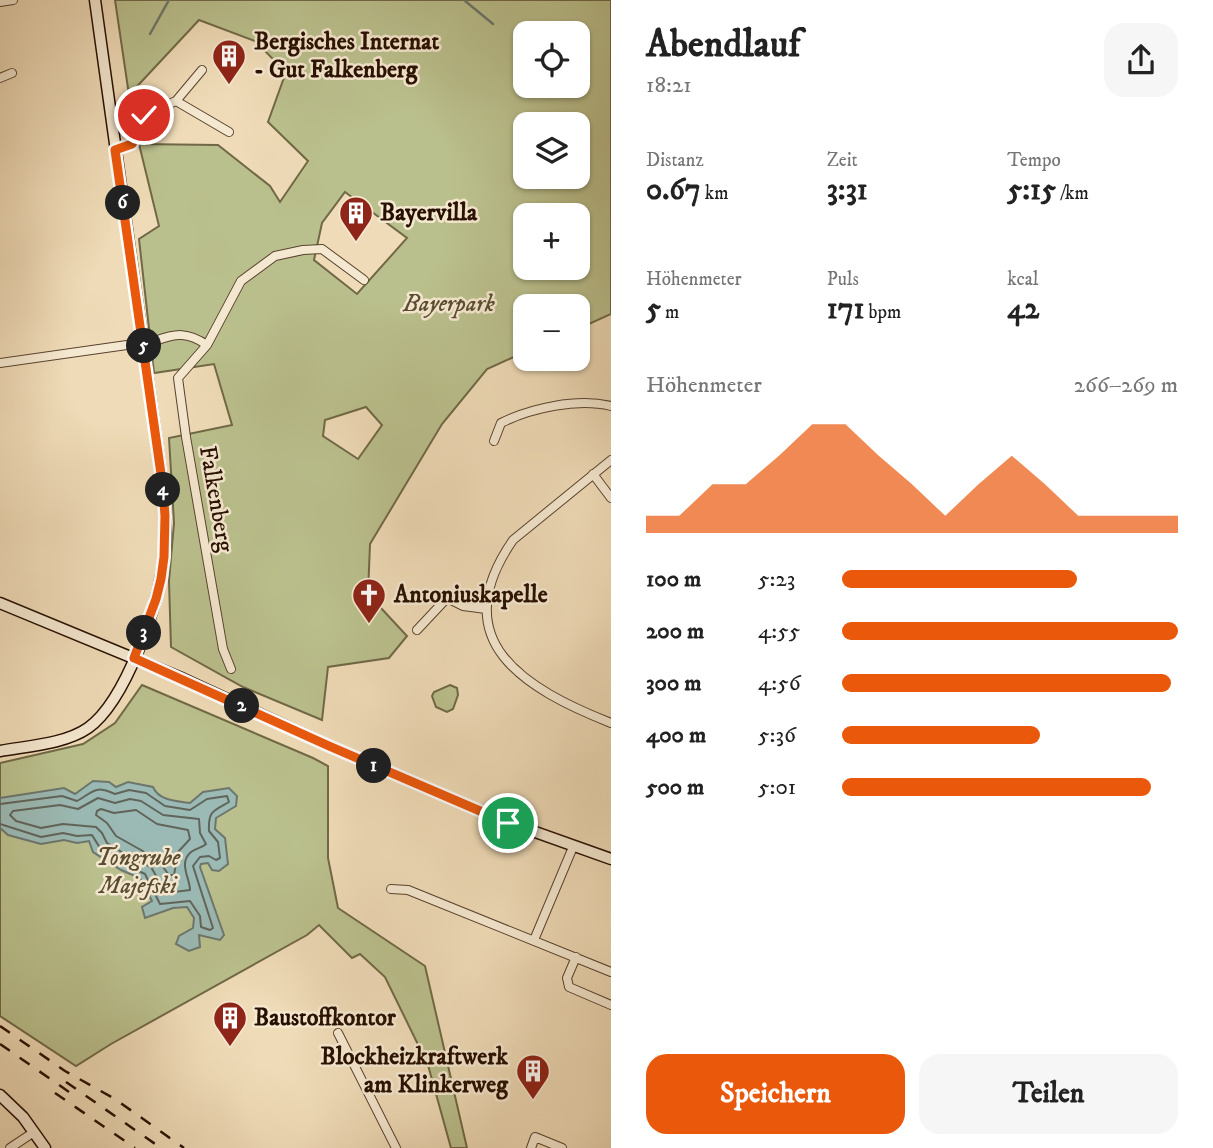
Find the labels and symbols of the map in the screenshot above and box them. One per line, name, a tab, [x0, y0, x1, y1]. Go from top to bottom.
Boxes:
place label: Bergisches Internat - Gut Falkenberg	[254, 27, 439, 85]
building icon: Bergisches Internat - Gut Falkenberg	[210, 37, 248, 86]
pin	[114, 85, 174, 145]
pin: 6	[106, 186, 140, 220]
building icon: Bayervilla	[337, 194, 375, 243]
place label: Bayervilla	[380, 198, 478, 228]
park label: Bayerpark	[402, 289, 495, 319]
pin: 5	[127, 328, 162, 364]
street label: Falkenberg	[192, 444, 240, 555]
pin: 4	[146, 472, 180, 508]
church icon: Antoniuskapelle	[350, 576, 388, 625]
place label: Antoniuskapelle	[393, 580, 548, 610]
pin: 3	[127, 616, 162, 650]
pin: 2	[224, 688, 260, 724]
pin: 1	[356, 748, 392, 784]
pin	[478, 793, 538, 853]
park label: Tongrube Majefski	[96, 843, 181, 901]
building icon: Baustoffkontor	[211, 999, 249, 1048]
place label: Baustoffkontor	[254, 1003, 397, 1033]
place label: Blockheizkraftwerk am Klinkerweg	[321, 1042, 509, 1100]
building icon: Blockheizkraftwerk am Klinkerweg	[514, 1052, 552, 1101]

